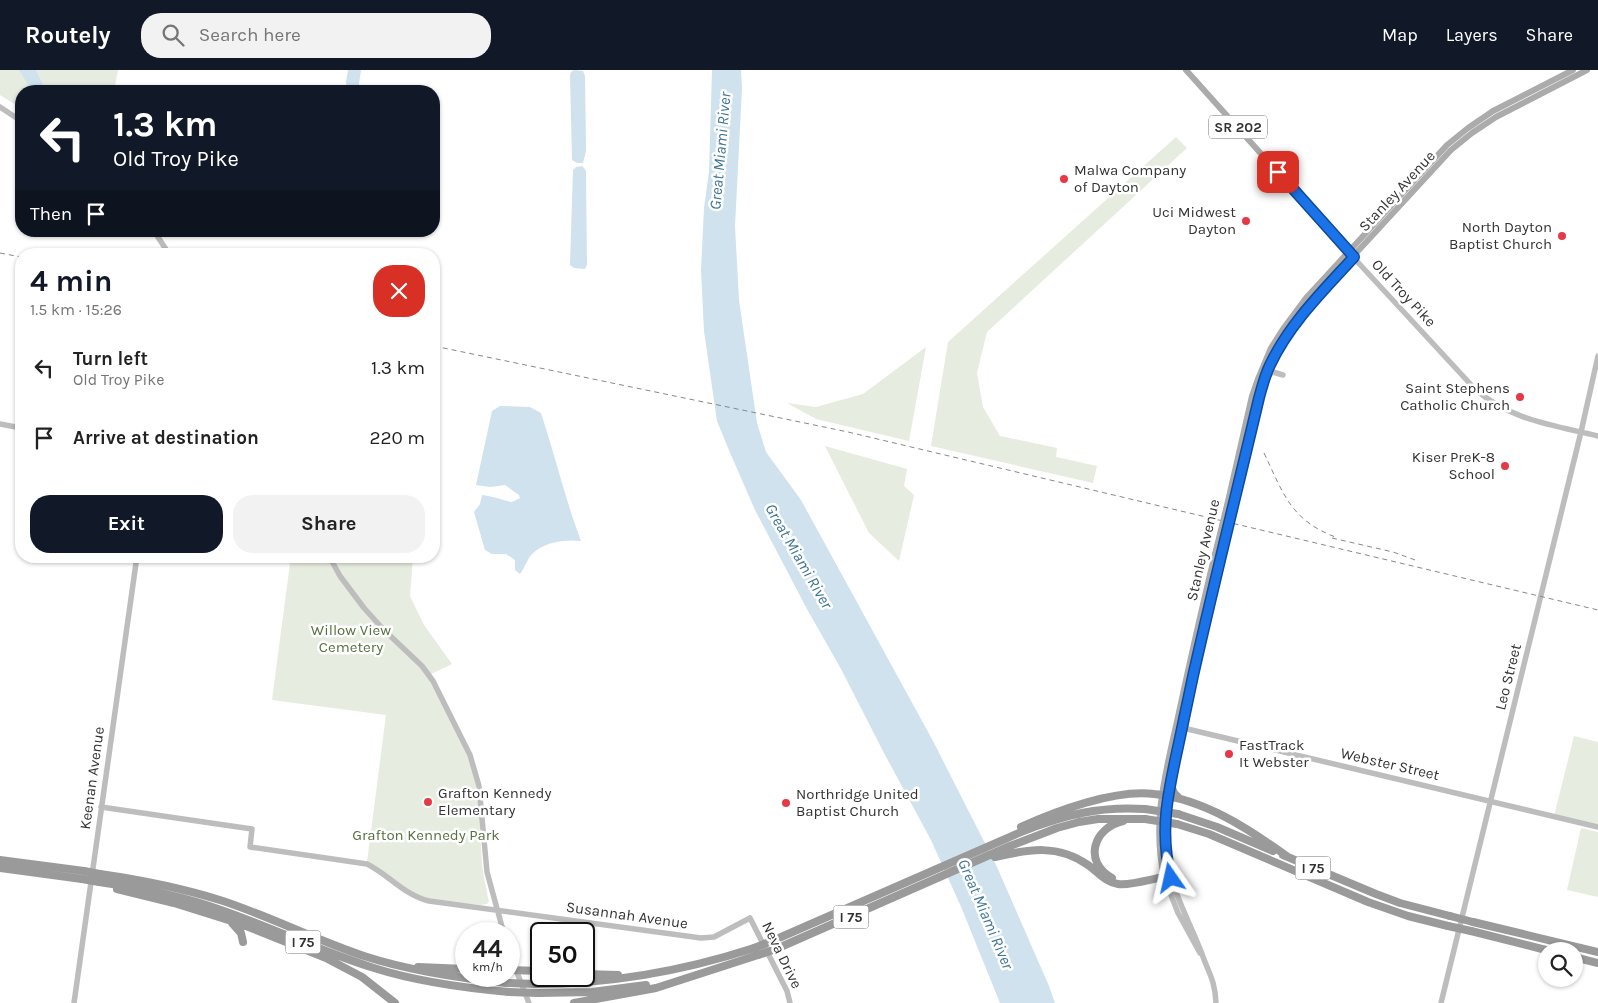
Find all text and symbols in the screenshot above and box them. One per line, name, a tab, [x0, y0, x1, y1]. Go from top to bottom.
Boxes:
search box	[141, 13, 491, 58]
text: Routely	[25, 21, 111, 49]
icon: search	[159, 21, 187, 49]
text: Search here	[199, 24, 301, 46]
text: Map	[1382, 24, 1418, 46]
text: Layers	[1446, 24, 1498, 46]
text: Share	[1526, 24, 1573, 46]
water label: Great Miami River	[705, 91, 735, 211]
text: 1.3 km	[113, 104, 218, 145]
icon: left	[30, 105, 95, 170]
road number: SR 202	[1209, 116, 1267, 138]
text: Old Troy Pike	[113, 146, 239, 172]
street label: Stanley Avenue	[1355, 147, 1439, 235]
pin	[1257, 151, 1299, 193]
icon: arrive	[1264, 158, 1292, 186]
place label: Malwa Company of Dayton	[1074, 161, 1186, 196]
marker: Malwa Company of Dayton	[1058, 173, 1070, 185]
icon: arrive	[82, 200, 110, 228]
text: Then	[30, 203, 72, 225]
place label: Uci Midwest Dayton	[1152, 203, 1236, 238]
marker: Uci Midwest Dayton	[1240, 215, 1252, 227]
place label: North Dayton Baptist Church	[1449, 218, 1552, 253]
marker: North Dayton Baptist Church	[1556, 230, 1568, 242]
street label: Old Troy Pike	[1368, 255, 1440, 331]
text: 4 min	[30, 263, 112, 299]
button: close	[373, 265, 425, 317]
text: 1.5 km · 15:26	[30, 300, 122, 319]
text: Turn left	[73, 348, 148, 370]
icon: left	[30, 354, 58, 382]
text: 1.3 km	[371, 357, 425, 379]
text: Old Troy Pike	[73, 370, 165, 389]
place label: Saint Stephens Catholic Church	[1400, 379, 1510, 414]
marker: Saint Stephens Catholic Church	[1514, 391, 1526, 403]
icon: arrive	[30, 424, 58, 452]
text: Arrive at destination	[73, 427, 259, 449]
text: 220 m	[369, 427, 425, 449]
place label: Kiser PreK-8 School	[1412, 448, 1495, 483]
marker: Kiser PreK-8 School	[1499, 460, 1511, 472]
button: Exit	[30, 495, 223, 553]
button: Share	[233, 495, 425, 553]
street label: Stanley Avenue	[1183, 497, 1223, 603]
water label: Great Miami River	[761, 500, 837, 612]
park label: Willow View Cemetery	[311, 621, 391, 656]
street label: Leo Street	[1491, 642, 1525, 712]
street label: Keenan Avenue	[76, 725, 108, 831]
place label: FastTrack It Webster	[1239, 736, 1309, 771]
street label: Webster Street	[1339, 744, 1442, 784]
marker: FastTrack It Webster	[1223, 748, 1235, 760]
place label: Grafton Kennedy Elementary	[438, 784, 551, 819]
place label: Northridge United Baptist Church	[796, 785, 919, 820]
marker: Grafton Kennedy Elementary	[422, 796, 434, 808]
marker: Northridge United Baptist Church	[780, 797, 792, 809]
park label: Grafton Kennedy Park	[352, 826, 500, 844]
position arrow	[1144, 851, 1196, 903]
water label: Great Miami River	[954, 856, 1018, 973]
road number: I 75	[1296, 856, 1330, 880]
street label: Susannah Avenue	[565, 898, 689, 932]
road number: I 75	[834, 906, 868, 929]
street label: Neva Drive	[758, 919, 806, 991]
speed limit sign: 50	[530, 922, 595, 987]
road number: I 75	[286, 930, 320, 954]
text: 44	[473, 934, 502, 963]
map controls	[1538, 942, 1583, 987]
button: search	[1538, 942, 1583, 987]
text: km/h	[472, 960, 503, 974]

